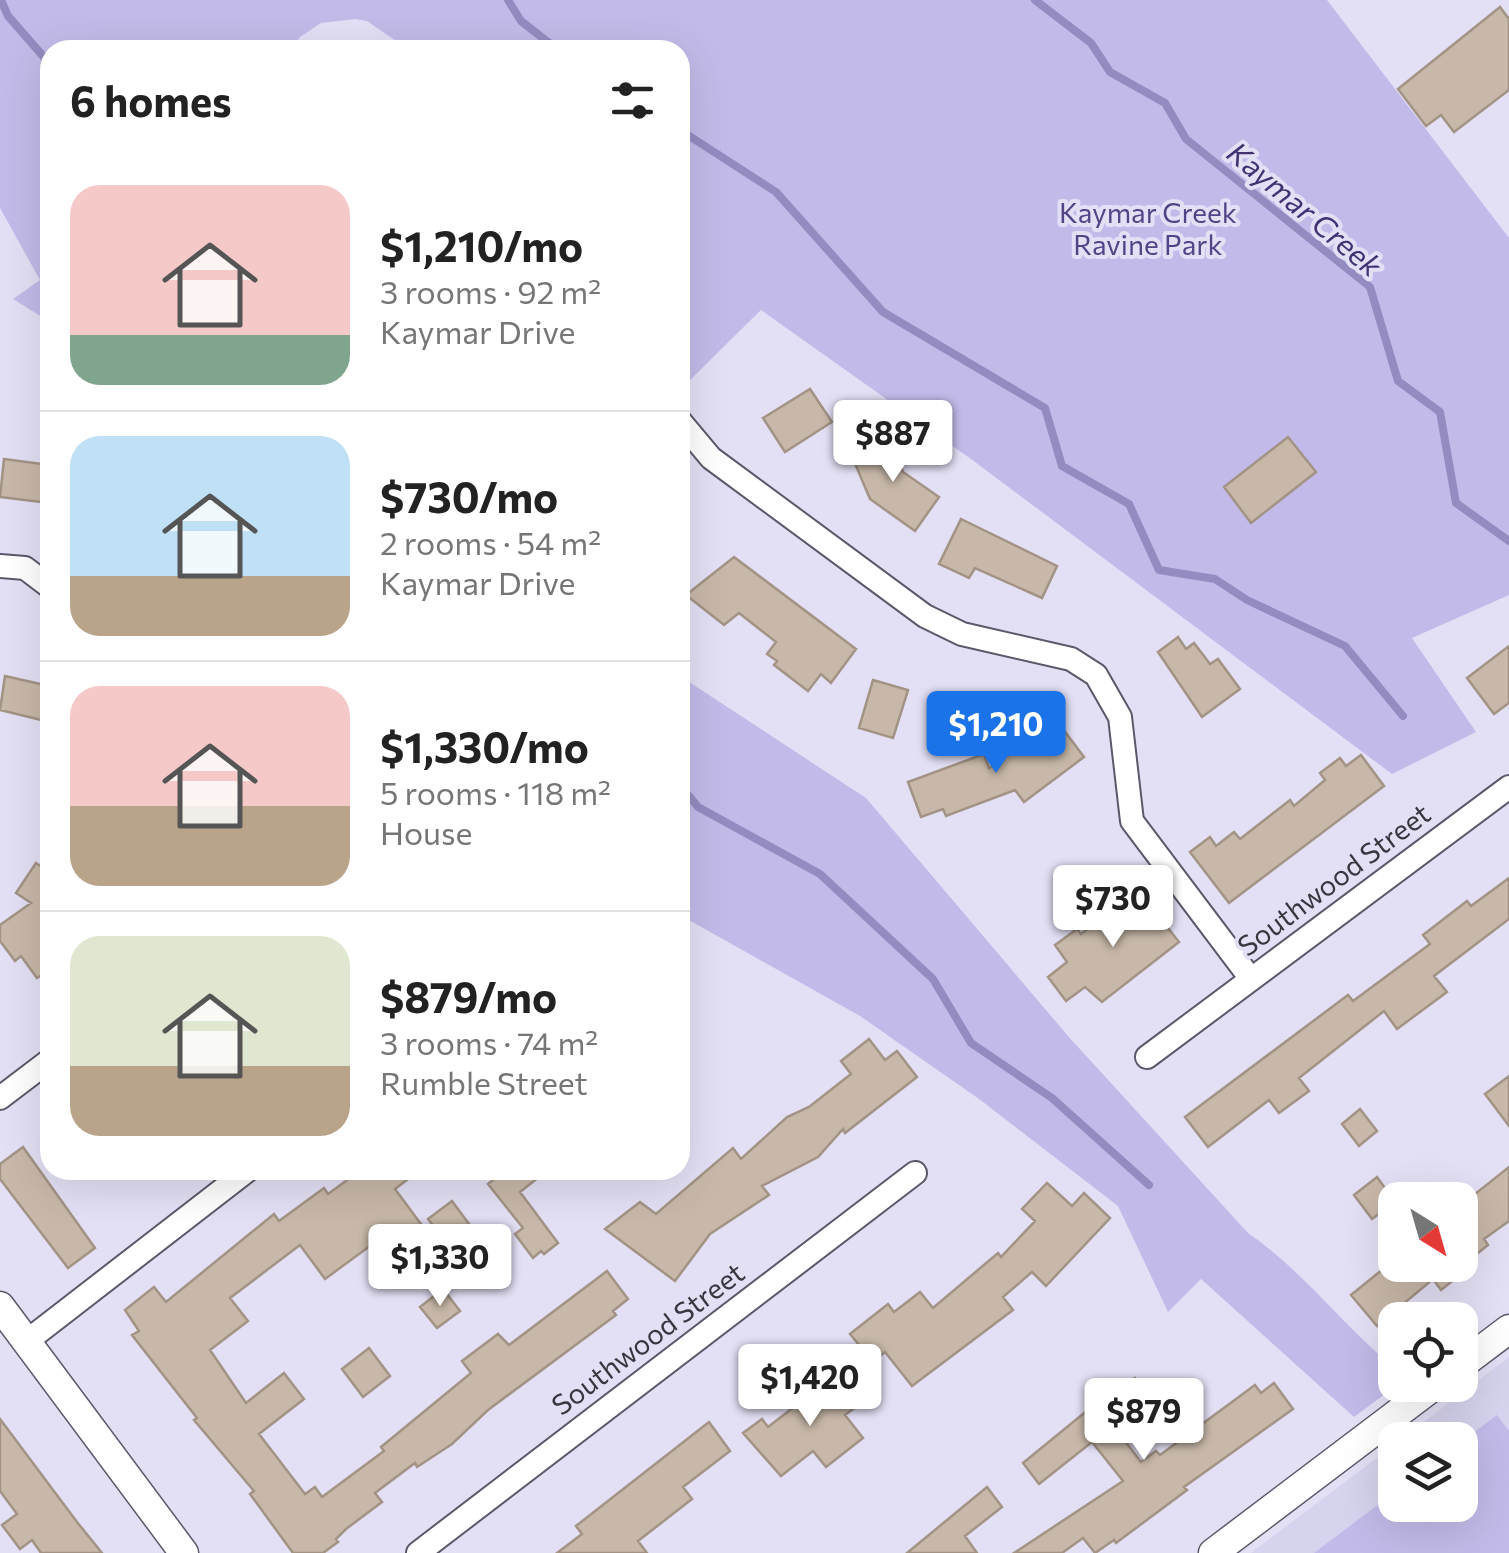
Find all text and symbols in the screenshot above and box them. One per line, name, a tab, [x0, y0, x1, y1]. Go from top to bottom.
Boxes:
icon: filters	[605, 73, 660, 128]
text: 6 homes	[70, 74, 232, 126]
water label: Kaymar Creek	[1221, 133, 1391, 284]
park label: Kaymar Creek Ravine Park	[1059, 195, 1237, 261]
text: $1,210/mo	[380, 219, 583, 271]
icon: home	[150, 225, 270, 345]
text: 3 rooms · 92 m²	[380, 271, 601, 311]
text: Kaymar Drive	[380, 311, 575, 351]
pin: $887	[834, 400, 952, 485]
text: $887	[855, 412, 931, 452]
text: $730/mo	[380, 470, 558, 522]
icon: home	[150, 476, 270, 596]
text: 2 rooms · 54 m²	[380, 522, 601, 562]
text: Kaymar Drive	[380, 562, 575, 602]
pin: $1,210	[915, 691, 1077, 776]
text: $1,210	[949, 703, 1043, 743]
text: $1,330/mo	[380, 720, 589, 772]
icon: home	[150, 726, 270, 846]
text: 5 rooms · 118 m²	[380, 772, 611, 812]
street label: Southwood Street	[1231, 796, 1436, 963]
text: House	[380, 812, 472, 852]
pin: $730	[1054, 865, 1172, 950]
text: $730	[1075, 877, 1151, 917]
text: $879/mo	[380, 970, 557, 1022]
icon: home	[150, 976, 270, 1096]
text: 3 rooms · 74 m²	[380, 1022, 598, 1062]
text: Rumble Street	[380, 1062, 588, 1102]
north arrow	[1378, 1182, 1478, 1282]
map controls	[1378, 1182, 1478, 1522]
pin: $1,330	[359, 1224, 521, 1309]
text: $1,330	[390, 1236, 490, 1276]
street label: Southwood Street	[545, 1255, 750, 1422]
button: locate	[1378, 1302, 1478, 1402]
pin: $1,420	[729, 1344, 891, 1429]
text: $1,420	[760, 1356, 860, 1396]
pin: $879	[1085, 1378, 1203, 1463]
text: $879	[1106, 1390, 1182, 1430]
button: layers	[1378, 1422, 1478, 1522]

